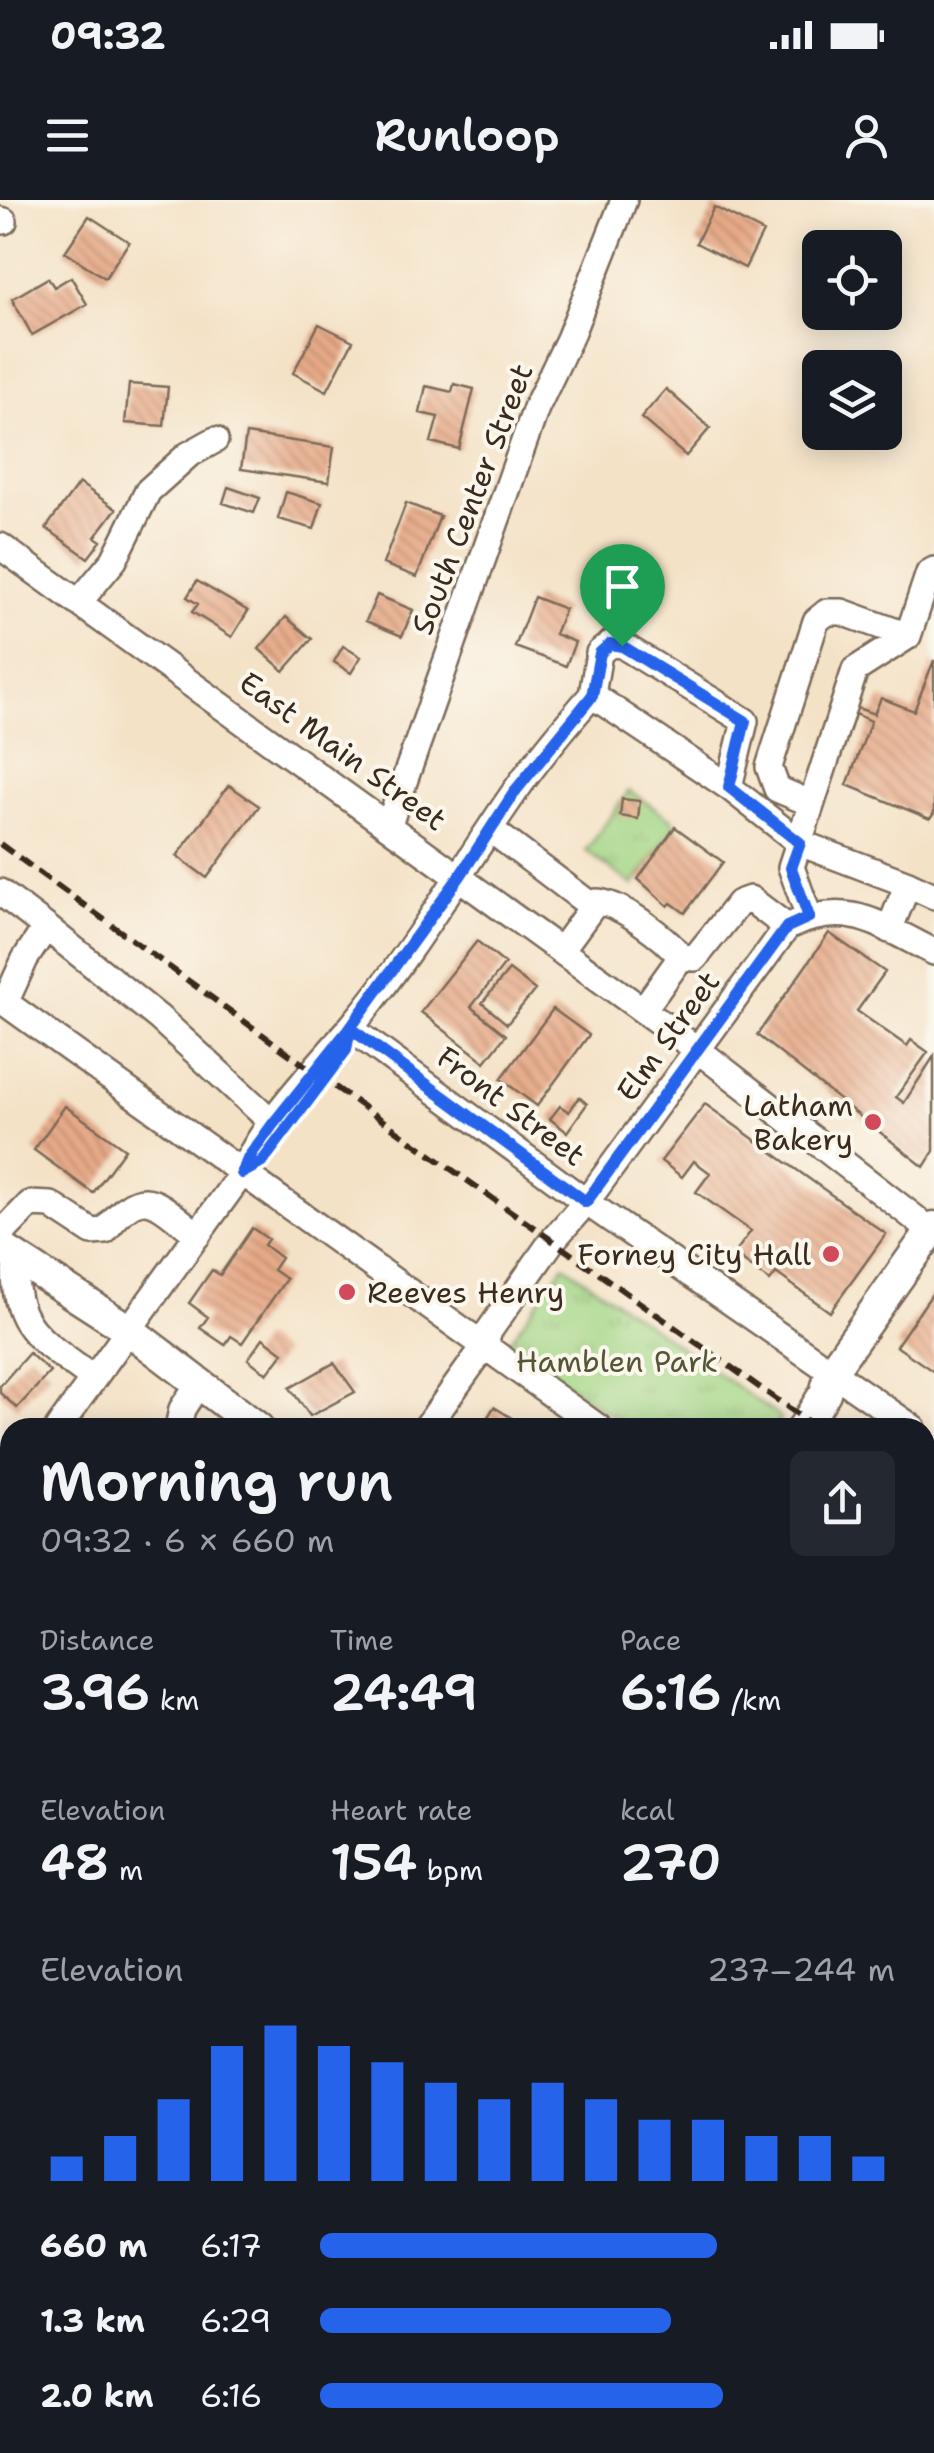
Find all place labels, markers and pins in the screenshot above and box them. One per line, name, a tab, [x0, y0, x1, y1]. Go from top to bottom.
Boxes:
pin	[580, 544, 665, 647]
place label: Latham Bakery	[743, 1085, 853, 1160]
marker: Latham Bakery	[862, 1111, 884, 1133]
place label: Forney City Hall	[577, 1234, 811, 1275]
marker: Forney City Hall	[820, 1243, 842, 1265]
place label: Reeves Henry	[367, 1272, 564, 1313]
marker: Reeves Henry	[336, 1281, 358, 1303]

